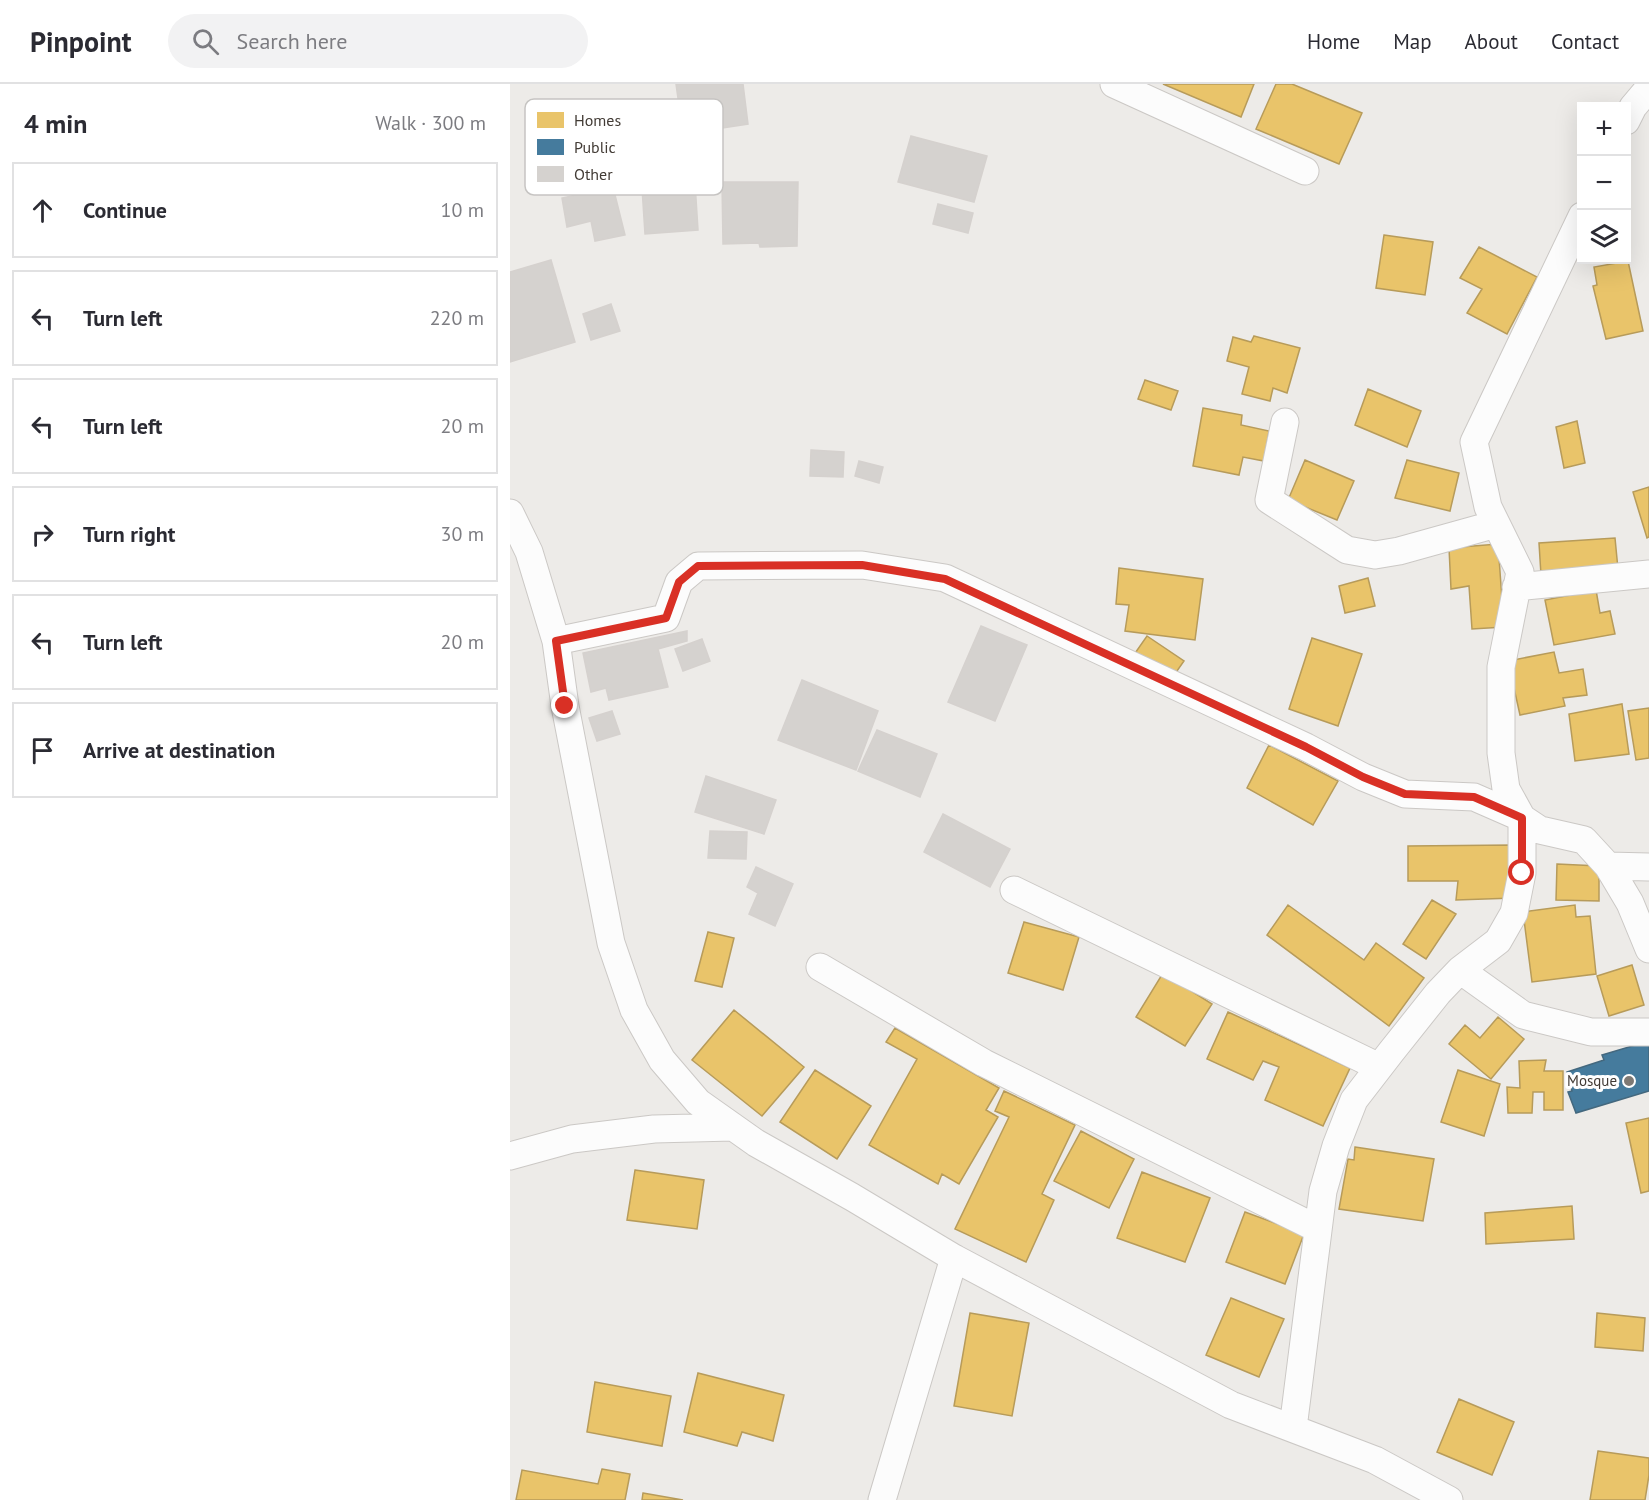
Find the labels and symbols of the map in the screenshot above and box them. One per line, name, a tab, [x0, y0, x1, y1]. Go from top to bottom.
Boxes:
legend	[525, 99, 723, 195]
text: Homes	[574, 110, 621, 130]
text: Public	[574, 137, 616, 157]
text: Other	[574, 164, 613, 184]
route end	[551, 692, 577, 718]
route start	[1508, 859, 1534, 885]
place label: Mosque	[1567, 1071, 1617, 1090]
marker: Mosque	[1622, 1074, 1636, 1088]

